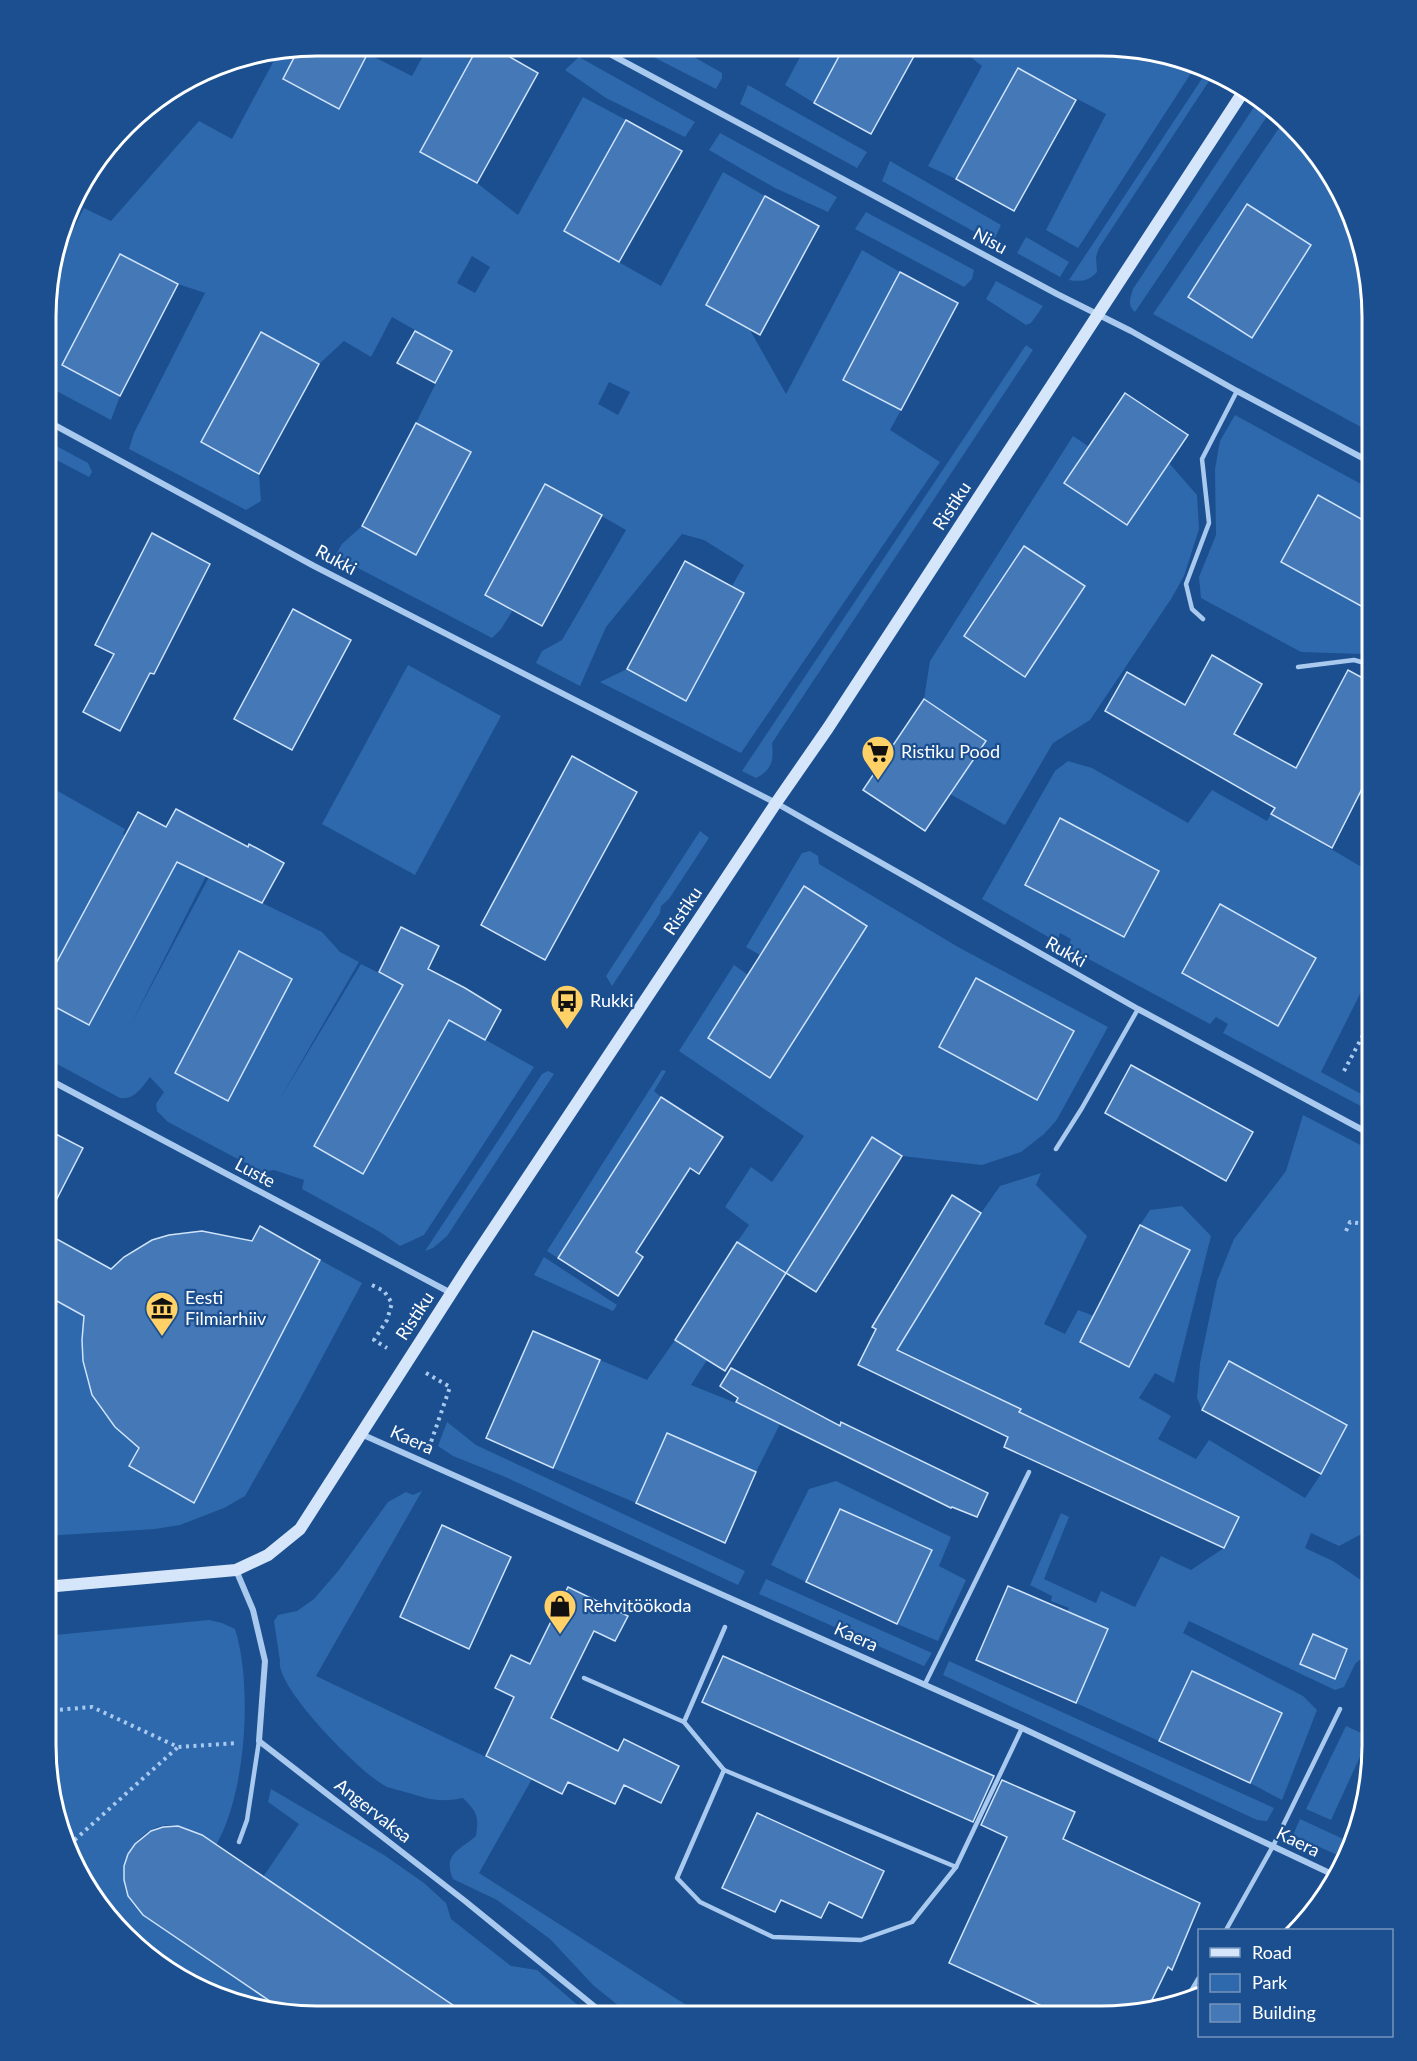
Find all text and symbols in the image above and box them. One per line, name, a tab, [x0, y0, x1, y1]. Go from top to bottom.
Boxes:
street label: Nisu	[970, 222, 1011, 258]
street label: Ristiku	[927, 477, 975, 534]
street label: Rukki	[312, 539, 361, 579]
supermarket icon: Ristiku Pood	[860, 734, 896, 781]
place label: Ristiku Pood	[901, 740, 1000, 762]
street label: Ristiku	[658, 882, 706, 939]
street label: Rukki	[1042, 931, 1091, 971]
bus stop icon: Rukki	[549, 983, 585, 1030]
place label: Rukki	[590, 989, 634, 1011]
street label: Luste	[232, 1152, 279, 1192]
place label: Eesti Filmiarhiiv	[185, 1286, 267, 1329]
street label: Ristiku	[390, 1287, 438, 1344]
museum icon: Eesti Filmiarhiiv	[144, 1290, 180, 1337]
street label: Kaera	[387, 1420, 438, 1458]
shop icon: Rehvitöökoda	[542, 1588, 578, 1635]
place label: Rehvitöökoda	[583, 1594, 691, 1616]
street label: Kaera	[831, 1617, 882, 1655]
street label: Angervaksa	[331, 1773, 416, 1847]
street label: Kaera	[1273, 1821, 1324, 1861]
legend	[1198, 1929, 1393, 2037]
text: Road	[1252, 1941, 1292, 1963]
text: Park	[1252, 1971, 1288, 1993]
text: Building	[1252, 2001, 1316, 2023]

